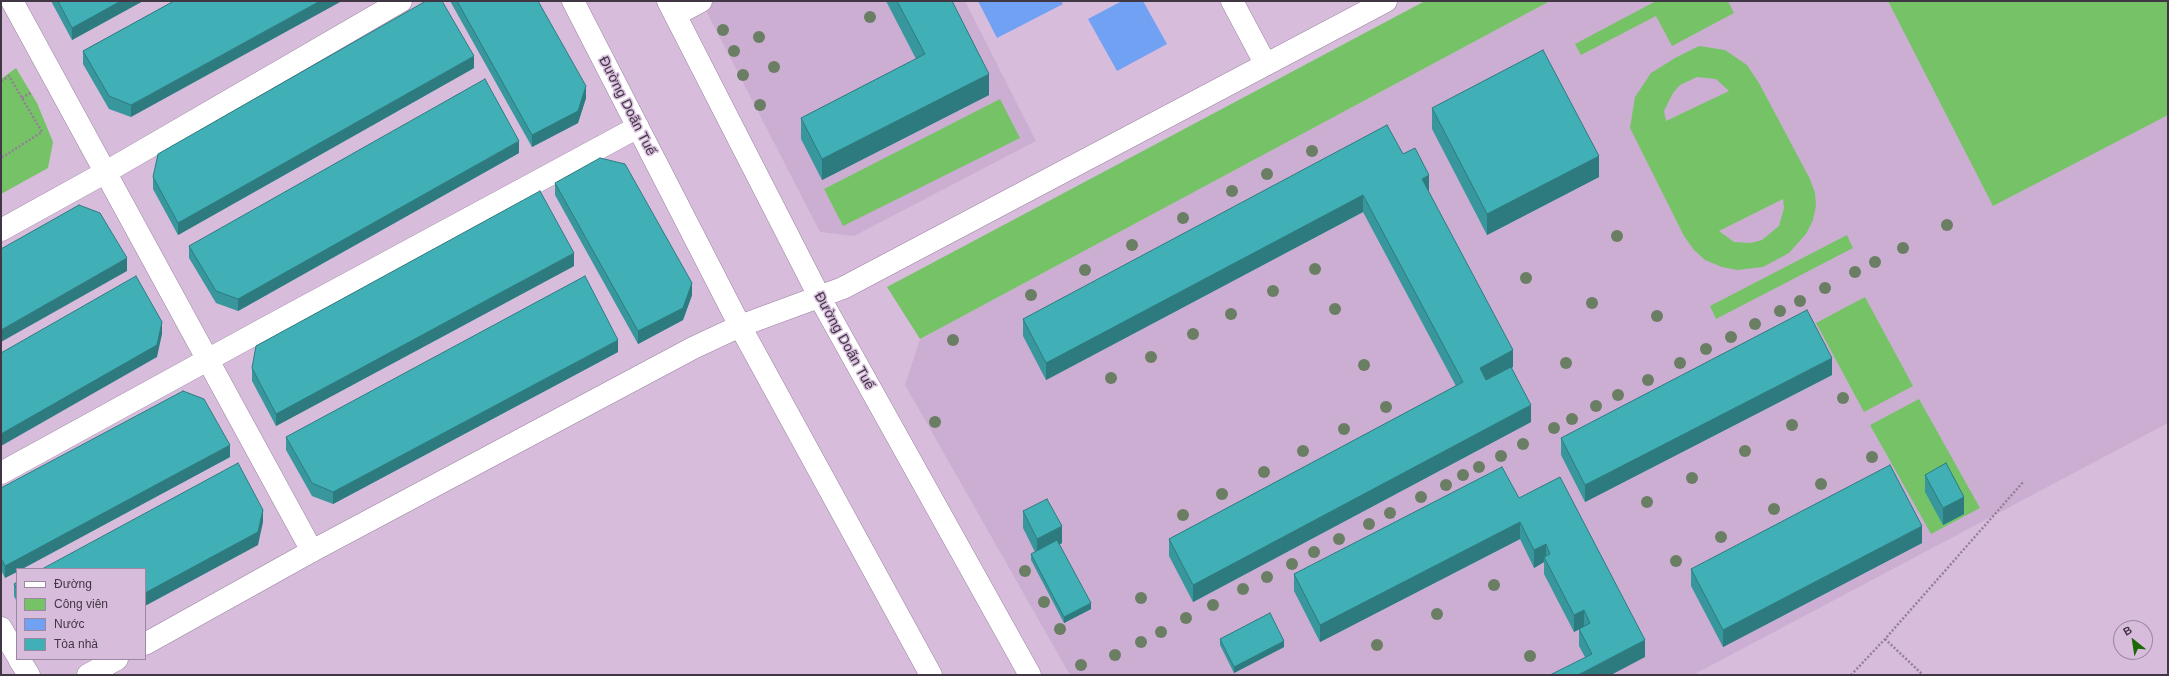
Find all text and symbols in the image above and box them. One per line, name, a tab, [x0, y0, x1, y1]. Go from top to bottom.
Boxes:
street label: Đường Doãn Tuế	[595, 54, 659, 158]
street label: Đường Doãn Tuế	[810, 289, 878, 393]
legend	[16, 568, 146, 660]
text: Đường	[54, 577, 92, 591]
text: Công viên	[54, 597, 108, 611]
text: Nước	[54, 617, 85, 631]
north arrow	[2113, 620, 2153, 660]
text: B	[2121, 623, 2134, 638]
text: Tòa nhà	[54, 637, 98, 651]

